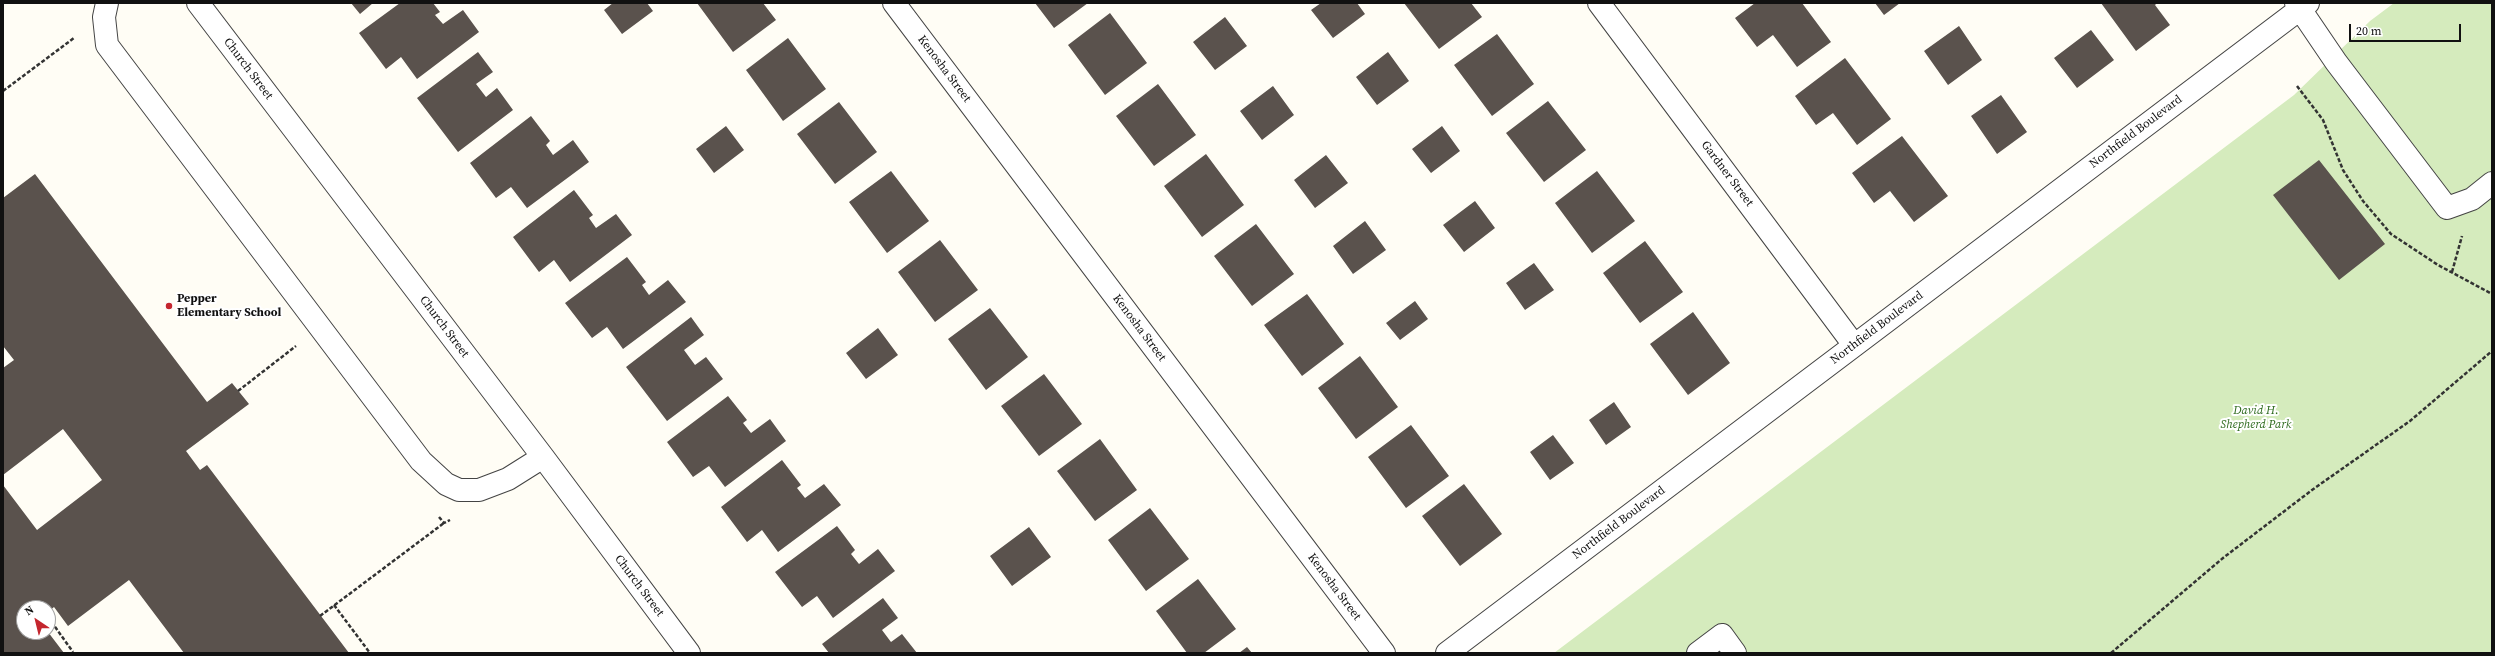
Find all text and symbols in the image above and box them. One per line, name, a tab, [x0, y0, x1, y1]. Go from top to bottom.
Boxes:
scale bar	[2351, 16, 2463, 42]
text: 20 m	[2356, 23, 2382, 39]
street label: Kenosha Street	[914, 33, 974, 105]
street label: Church Street	[220, 35, 276, 103]
street label: Northfield Boulevard	[2087, 92, 2185, 172]
street label: Gardner Street	[1698, 138, 1756, 210]
street label: Northfield Boulevard	[1828, 288, 1926, 368]
place label: Pepper Elementary School	[177, 292, 281, 320]
street label: Kenosha Street	[1109, 292, 1169, 364]
street label: Church Street	[416, 293, 472, 361]
marker: Pepper Elementary School	[164, 301, 174, 311]
park label: David H. Shepherd Park	[2220, 404, 2292, 432]
street label: Northfield Boulevard	[1570, 483, 1668, 563]
street label: Kenosha Street	[1304, 551, 1364, 623]
street label: Church Street	[611, 552, 667, 620]
north arrow	[16, 600, 56, 640]
text: N	[22, 602, 37, 619]

